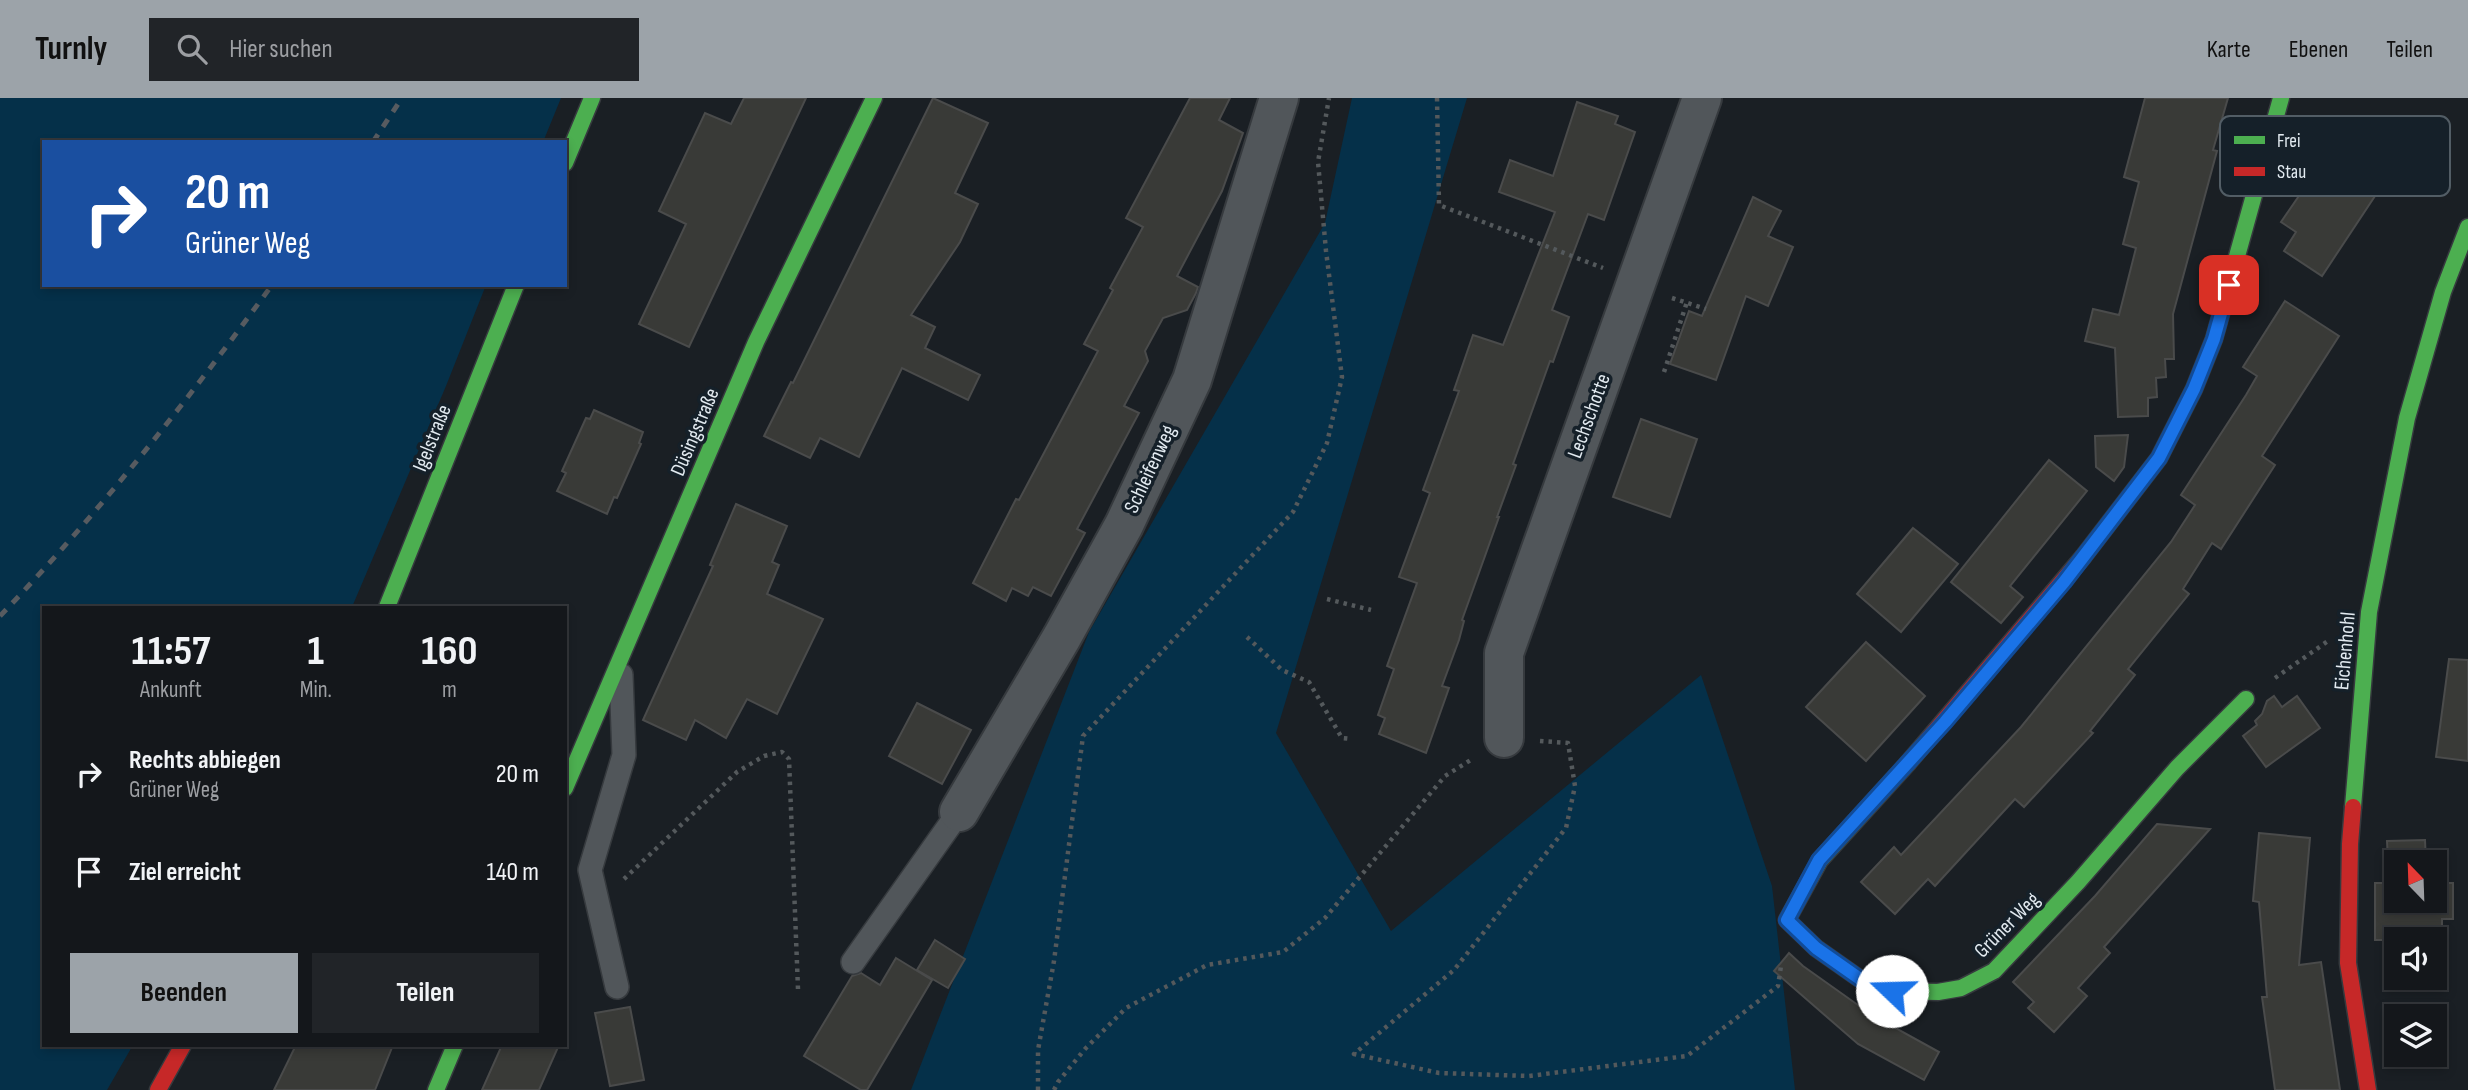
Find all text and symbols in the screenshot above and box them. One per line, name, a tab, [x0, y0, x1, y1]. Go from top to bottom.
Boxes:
search box	[149, 18, 639, 81]
text: Turnly	[35, 29, 107, 69]
icon: search	[173, 30, 211, 68]
text: Hier suchen	[229, 34, 333, 65]
text: Karte	[2207, 35, 2251, 64]
text: Ebenen	[2289, 35, 2348, 64]
text: Teilen	[2386, 35, 2433, 64]
legend	[2220, 116, 2450, 196]
text: Frei	[2277, 130, 2301, 153]
text: Stau	[2277, 161, 2306, 184]
text: 20 m	[185, 164, 270, 223]
icon: right	[70, 168, 161, 259]
text: Grüner Weg	[185, 224, 310, 263]
pin	[2199, 255, 2259, 315]
icon: arrive	[2210, 266, 2248, 304]
street label: Lechschotte	[1562, 370, 1616, 462]
street label: Düsingstraße	[665, 384, 725, 480]
street label: Igelstraße	[407, 401, 457, 475]
street label: Schleifenweg	[1119, 421, 1181, 517]
street label: Eichenhohl	[2329, 611, 2361, 691]
text: 11:57	[131, 626, 210, 677]
text: 1	[308, 626, 324, 677]
text: 160	[421, 626, 478, 677]
text: Ankunft	[140, 676, 202, 704]
text: Min.	[300, 676, 332, 704]
text: m	[442, 676, 457, 704]
text: Rechts abbiegen	[129, 745, 281, 776]
icon: right	[70, 755, 108, 793]
text: 20 m	[496, 759, 539, 790]
text: Grüner Weg	[129, 776, 219, 804]
north arrow	[2384, 850, 2446, 914]
map controls	[2384, 850, 2447, 1067]
icon: arrive	[70, 853, 108, 891]
text: Ziel erreicht	[129, 857, 241, 888]
text: 140 m	[487, 857, 539, 888]
street label: Grüner Weg	[1969, 887, 2045, 963]
button: sound	[2384, 927, 2447, 990]
button: Beenden	[70, 953, 298, 1033]
button: Teilen	[312, 953, 539, 1033]
position arrow	[1855, 954, 1929, 1028]
button: layers	[2384, 1004, 2447, 1067]

